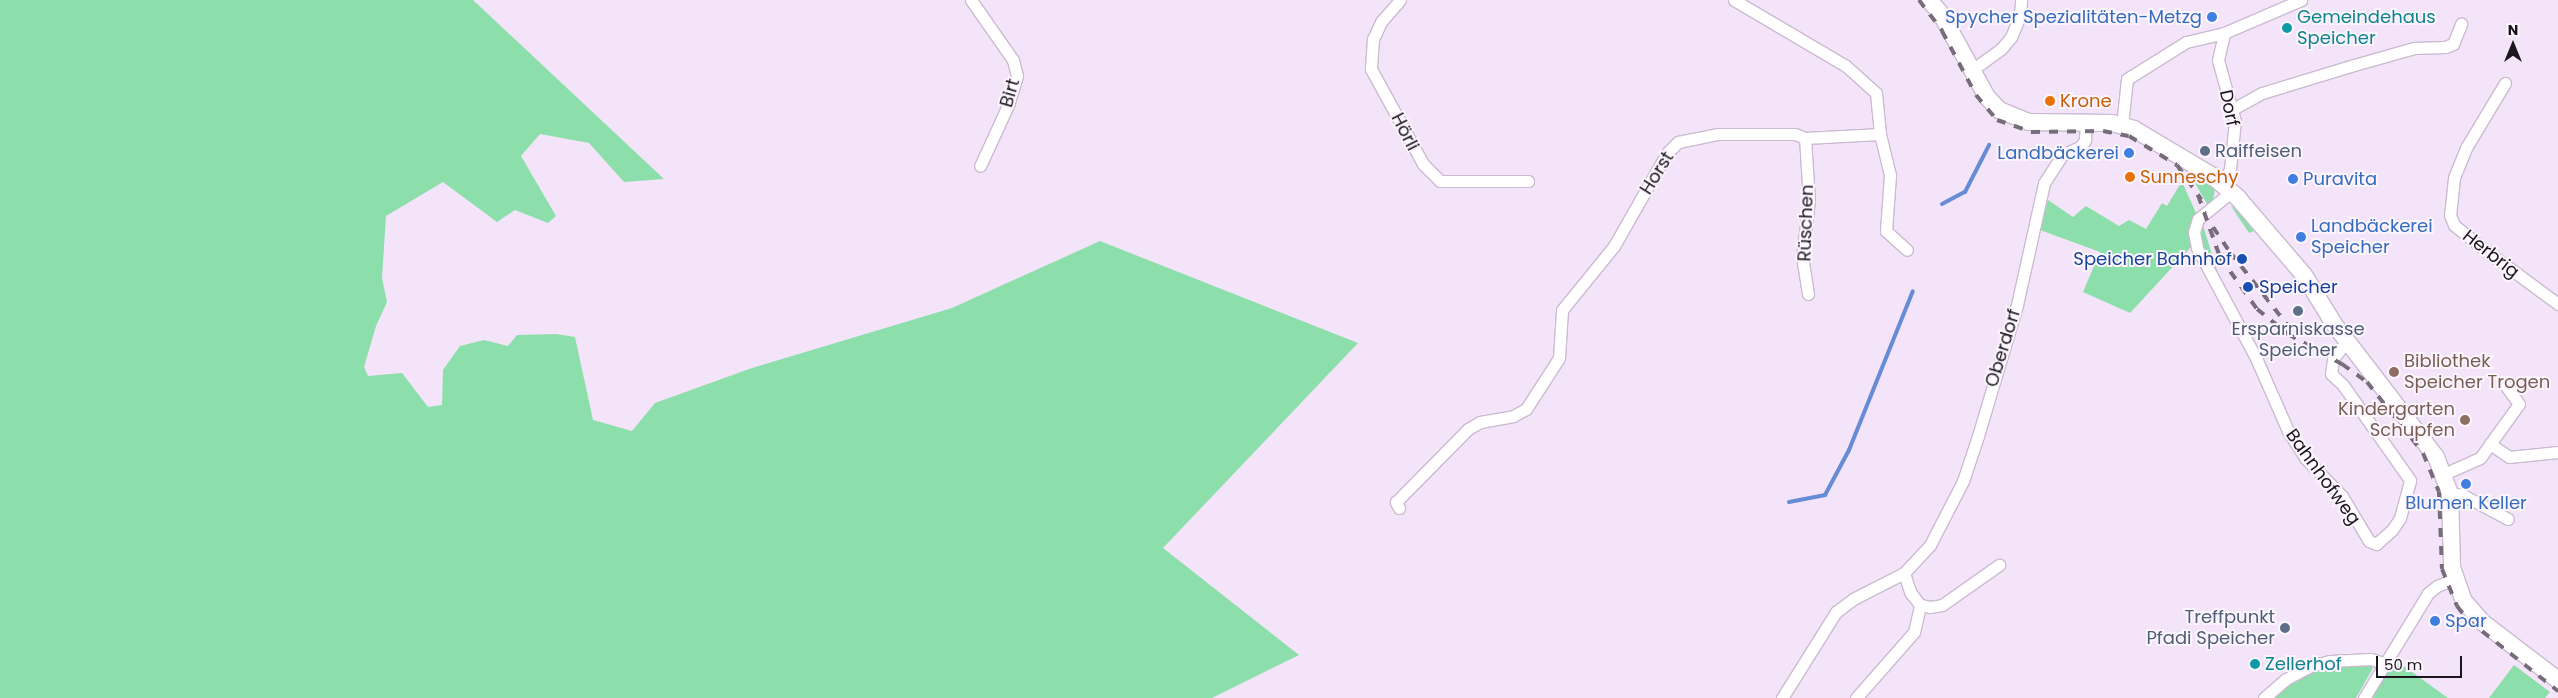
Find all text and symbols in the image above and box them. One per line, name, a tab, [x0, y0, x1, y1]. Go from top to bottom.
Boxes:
place label: Spycher Spezialitäten-Metzg	[1945, 6, 2202, 28]
place label: Gemeindehaus Speicher	[2297, 7, 2436, 50]
marker: Spycher Spezialitäten-Metzg	[2206, 11, 2218, 23]
north arrow	[2488, 20, 2538, 70]
text: N	[2508, 20, 2518, 40]
marker: Gemeindehaus Speicher	[2281, 22, 2293, 34]
street label: Birt	[996, 76, 1024, 110]
street label: Dorf	[2215, 88, 2243, 128]
place label: Krone	[2060, 90, 2112, 112]
marker: Krone	[2044, 95, 2056, 107]
street label: Hörli	[1386, 109, 1424, 155]
place label: Raiffeisen	[2215, 140, 2302, 162]
place label: Landbäckerei	[1997, 142, 2119, 164]
marker: Raiffeisen	[2199, 145, 2211, 157]
marker: Landbäckerei	[2123, 147, 2135, 159]
street label: Horst	[1635, 148, 1679, 198]
place label: Sunneschy	[2140, 166, 2238, 188]
place label: Puravita	[2303, 168, 2377, 190]
marker: Sunneschy	[2124, 171, 2136, 183]
marker: Puravita	[2287, 173, 2299, 185]
street label: Rüschen	[1794, 184, 1818, 262]
place label: Landbäckerei Speicher	[2311, 216, 2433, 258]
street label: Herbrig	[2458, 225, 2524, 283]
marker: Landbäckerei Speicher	[2295, 231, 2307, 243]
place label: Speicher Bahnhof	[2073, 248, 2232, 270]
marker: Speicher Bahnhof	[2236, 253, 2248, 265]
place label: Speicher	[2259, 276, 2338, 298]
marker: Speicher	[2241, 280, 2255, 294]
marker: Ersparniskasse Speicher	[2292, 305, 2304, 317]
street label: Oberdorf	[1981, 306, 2025, 390]
place label: Ersparniskasse Speicher	[2231, 319, 2365, 362]
place label: Bibliothek Speicher Trogen	[2404, 351, 2550, 394]
marker: Bibliothek Speicher Trogen	[2388, 366, 2400, 378]
place label: Kindergarten Schupfen	[2338, 399, 2455, 442]
marker: Kindergarten Schupfen	[2459, 414, 2471, 426]
street label: Bahnhofweg	[2281, 425, 2365, 529]
marker: Blumen Keller	[2460, 478, 2472, 490]
place label: Blumen Keller	[2405, 492, 2527, 514]
place label: Treffpunkt Pfadi Speicher	[2146, 607, 2275, 650]
place label: Spar	[2445, 610, 2487, 632]
marker: Spar	[2429, 615, 2441, 627]
marker: Treffpunkt Pfadi Speicher	[2279, 622, 2291, 634]
scale bar	[2378, 646, 2464, 678]
place label: Zellerhof	[2265, 653, 2342, 675]
text: 50 m	[2384, 654, 2422, 675]
marker: Zellerhof	[2249, 658, 2261, 670]

